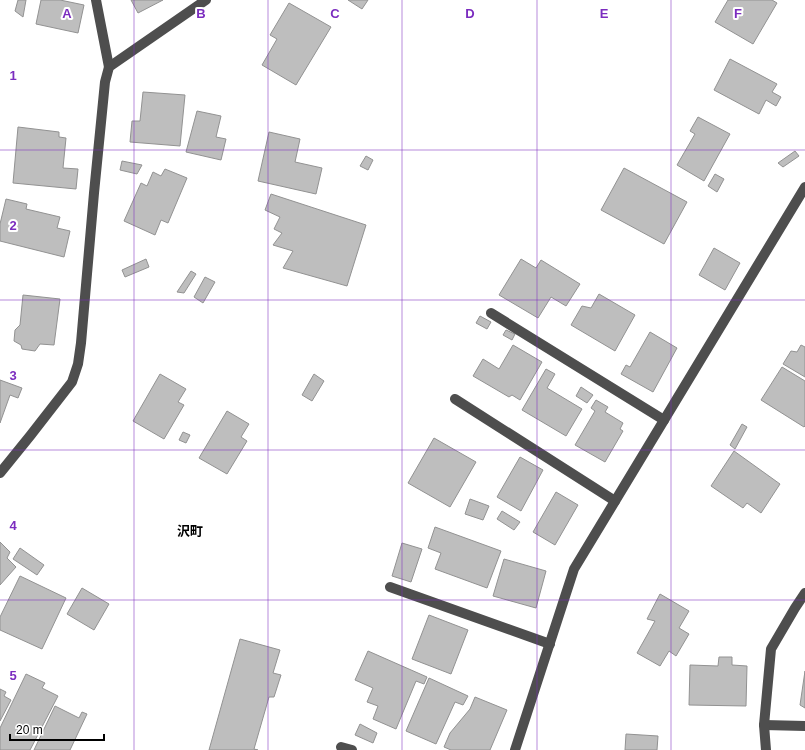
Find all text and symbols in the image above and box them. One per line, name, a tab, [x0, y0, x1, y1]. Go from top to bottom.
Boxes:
text: A	[62, 6, 72, 21]
text: B	[196, 6, 206, 21]
text: C	[330, 6, 340, 21]
text: D	[465, 6, 475, 21]
text: E	[600, 6, 609, 21]
text: F	[734, 6, 742, 21]
text: 1	[9, 68, 17, 83]
text: 2	[9, 218, 17, 233]
text: 3	[9, 368, 17, 383]
text: 4	[9, 518, 17, 533]
district label: 沢町	[177, 524, 203, 539]
text: 5	[9, 668, 17, 683]
scale bar	[10, 716, 104, 742]
text: 20 m	[16, 723, 43, 737]

